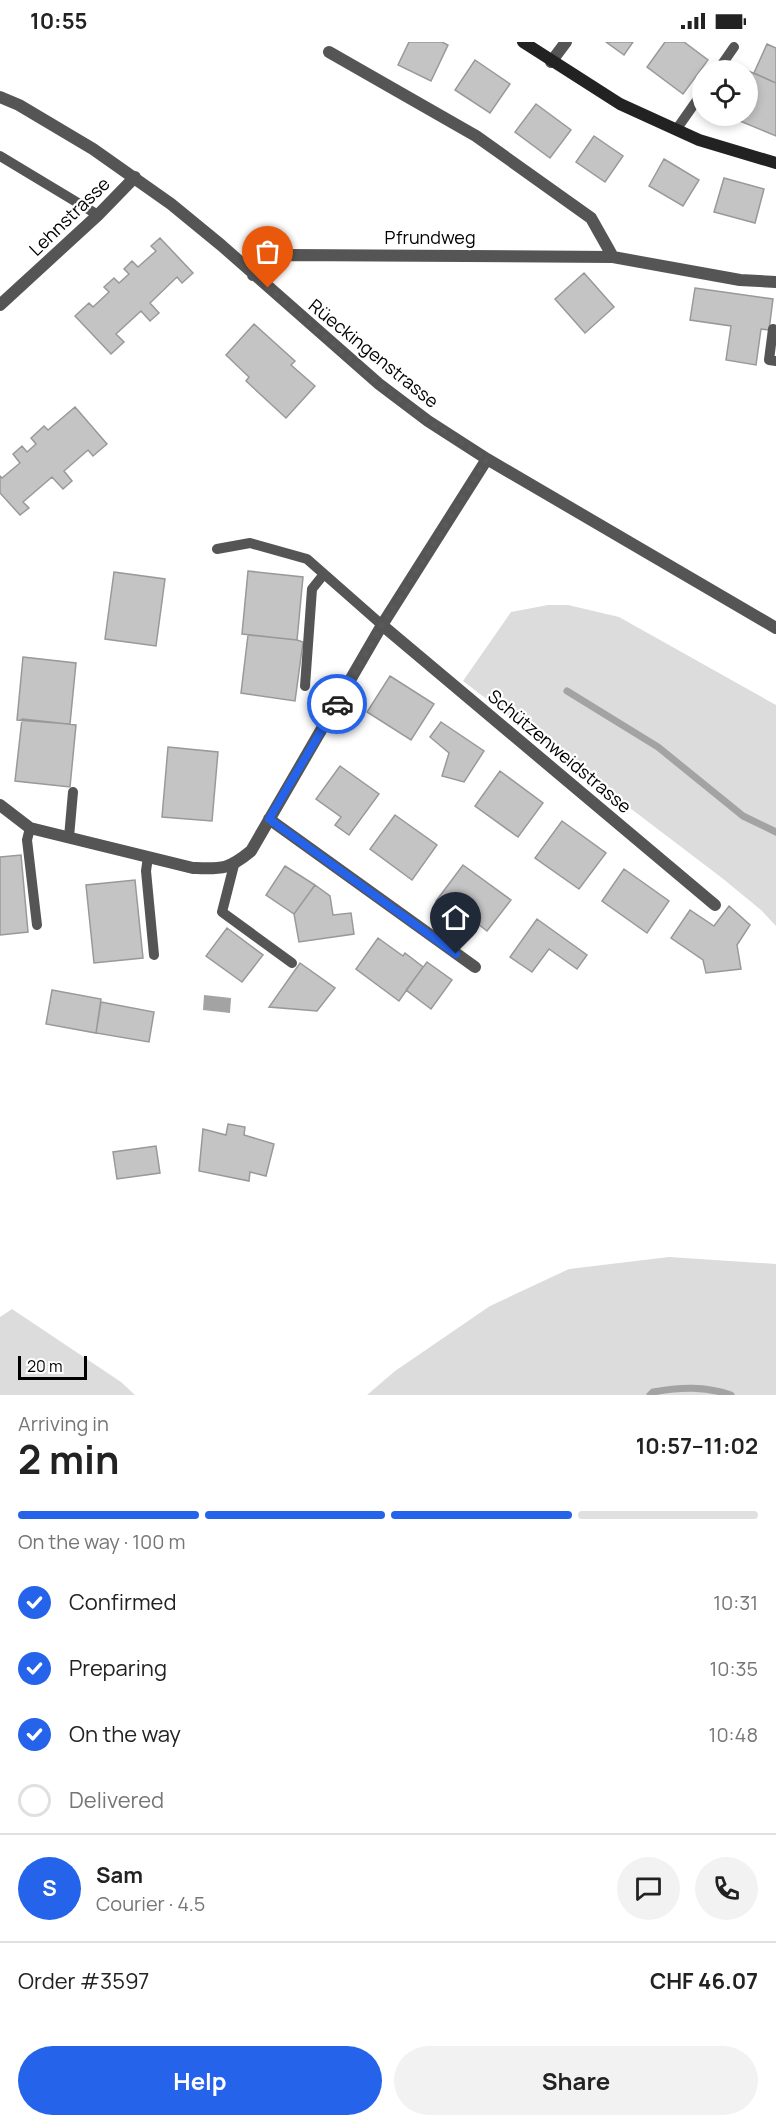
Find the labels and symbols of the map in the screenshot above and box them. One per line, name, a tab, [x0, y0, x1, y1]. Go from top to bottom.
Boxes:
street label: Lehnstrasse	[24, 171, 114, 261]
street label: Pfrundweg	[384, 225, 476, 249]
pin	[242, 226, 293, 288]
street label: Rüeckingenstrasse	[304, 293, 444, 413]
courier	[307, 674, 367, 734]
street label: Schützenweidstrasse	[483, 684, 637, 818]
pin	[430, 892, 481, 954]
scale bar	[18, 1353, 87, 1380]

